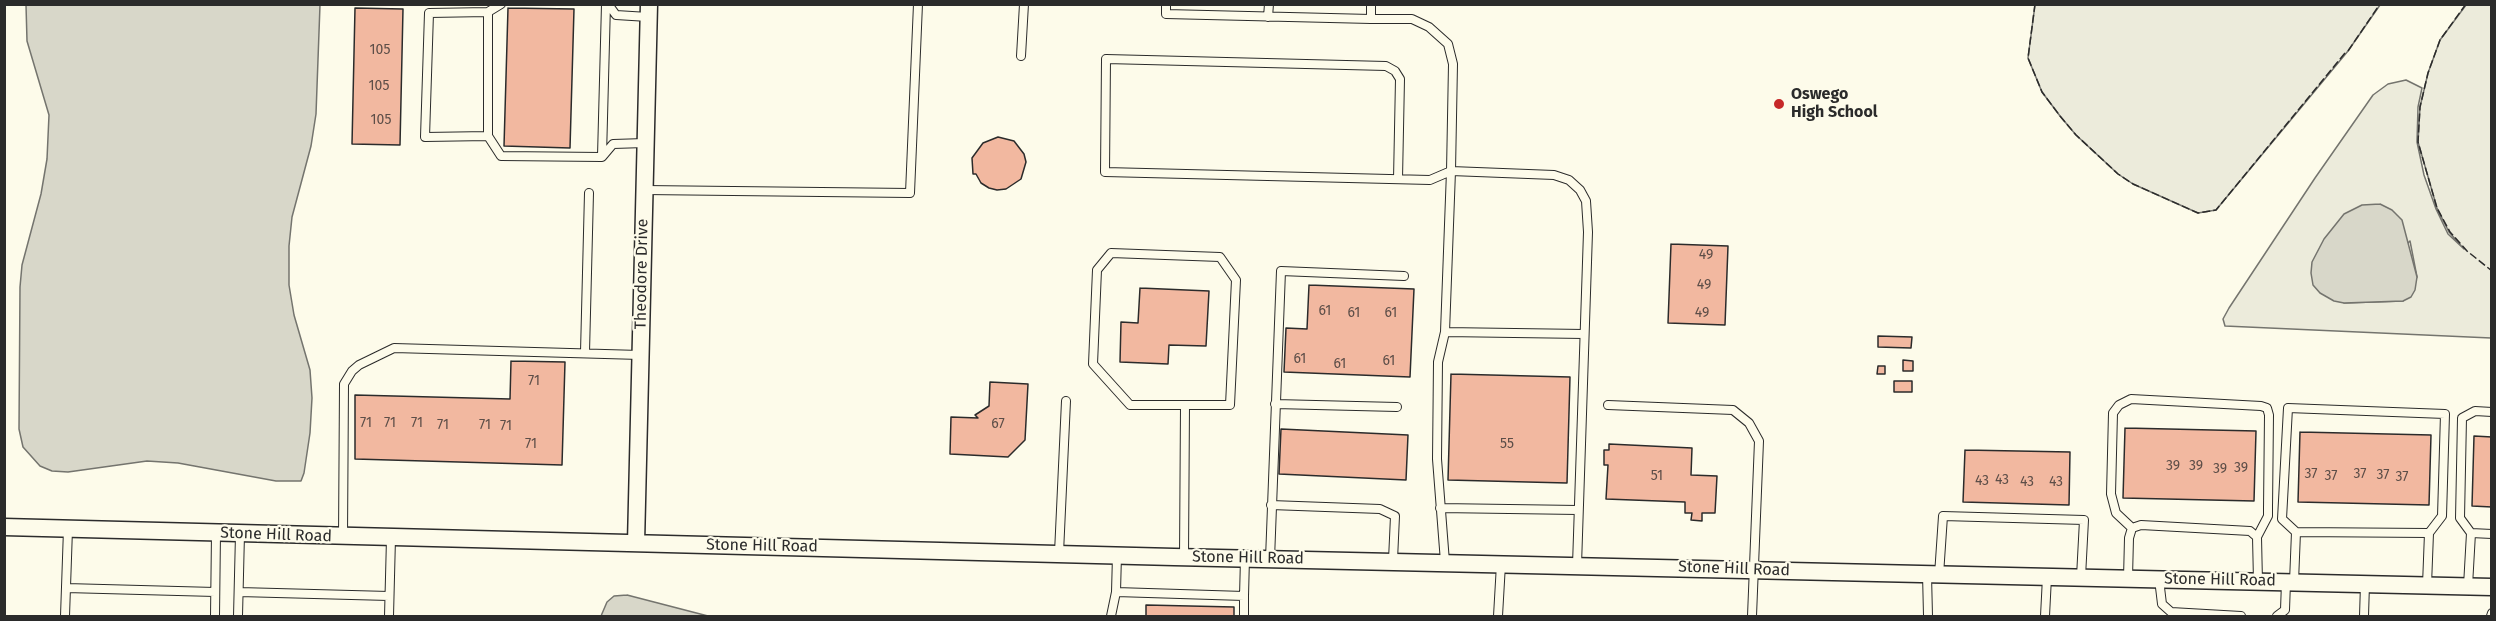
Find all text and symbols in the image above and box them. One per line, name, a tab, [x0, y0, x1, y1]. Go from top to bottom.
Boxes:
house number: 105	[370, 42, 390, 58]
house number: 105	[369, 78, 389, 94]
place label: Oswego High School	[1791, 85, 1877, 123]
marker: Oswego High School	[1772, 97, 1786, 111]
house number: 105	[371, 112, 391, 128]
street label: Theodore Drive	[631, 218, 653, 330]
house number: 49	[1699, 247, 1713, 263]
house number: 49	[1697, 277, 1711, 293]
house number: 61	[1319, 303, 1331, 319]
house number: 61	[1348, 305, 1360, 321]
house number: 61	[1385, 305, 1397, 321]
house number: 49	[1695, 305, 1709, 321]
house number: 61	[1294, 351, 1306, 367]
house number: 61	[1383, 353, 1395, 369]
house number: 61	[1334, 356, 1346, 372]
house number: 71	[528, 373, 540, 389]
house number: 71	[360, 415, 372, 431]
house number: 71	[384, 415, 396, 431]
house number: 71	[411, 415, 423, 431]
house number: 67	[991, 416, 1005, 432]
house number: 71	[437, 417, 449, 433]
house number: 71	[479, 417, 491, 433]
house number: 71	[500, 418, 512, 434]
house number: 71	[525, 436, 537, 452]
house number: 55	[1500, 436, 1514, 452]
house number: 39	[2166, 458, 2180, 474]
house number: 39	[2189, 458, 2203, 474]
house number: 39	[2234, 460, 2248, 476]
house number: 39	[2213, 461, 2227, 477]
house number: 37	[2304, 466, 2318, 482]
house number: 37	[2353, 466, 2367, 482]
house number: 37	[2376, 467, 2390, 483]
house number: 51	[1651, 468, 1663, 484]
house number: 37	[2324, 468, 2338, 484]
house number: 37	[2395, 469, 2409, 485]
house number: 43	[1995, 472, 2009, 488]
house number: 43	[1975, 473, 1989, 489]
house number: 43	[2020, 474, 2034, 490]
house number: 43	[2049, 474, 2063, 490]
street label: Stone Hill Road	[220, 523, 332, 547]
street label: Stone Hill Road	[706, 535, 818, 557]
street label: Stone Hill Road	[1192, 547, 1304, 569]
street label: Stone Hill Road	[1678, 557, 1790, 581]
street label: Stone Hill Road	[2164, 569, 2276, 591]

